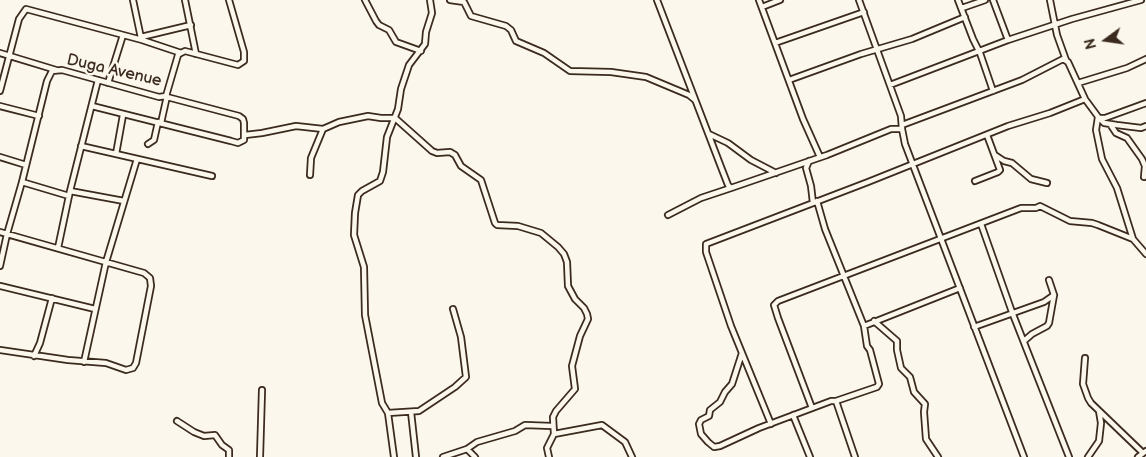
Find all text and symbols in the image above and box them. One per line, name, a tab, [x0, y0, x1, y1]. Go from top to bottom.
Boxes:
north arrow	[1081, 15, 1131, 65]
text: N	[1081, 37, 1100, 51]
street label: Duga Avenue	[65, 51, 163, 91]

